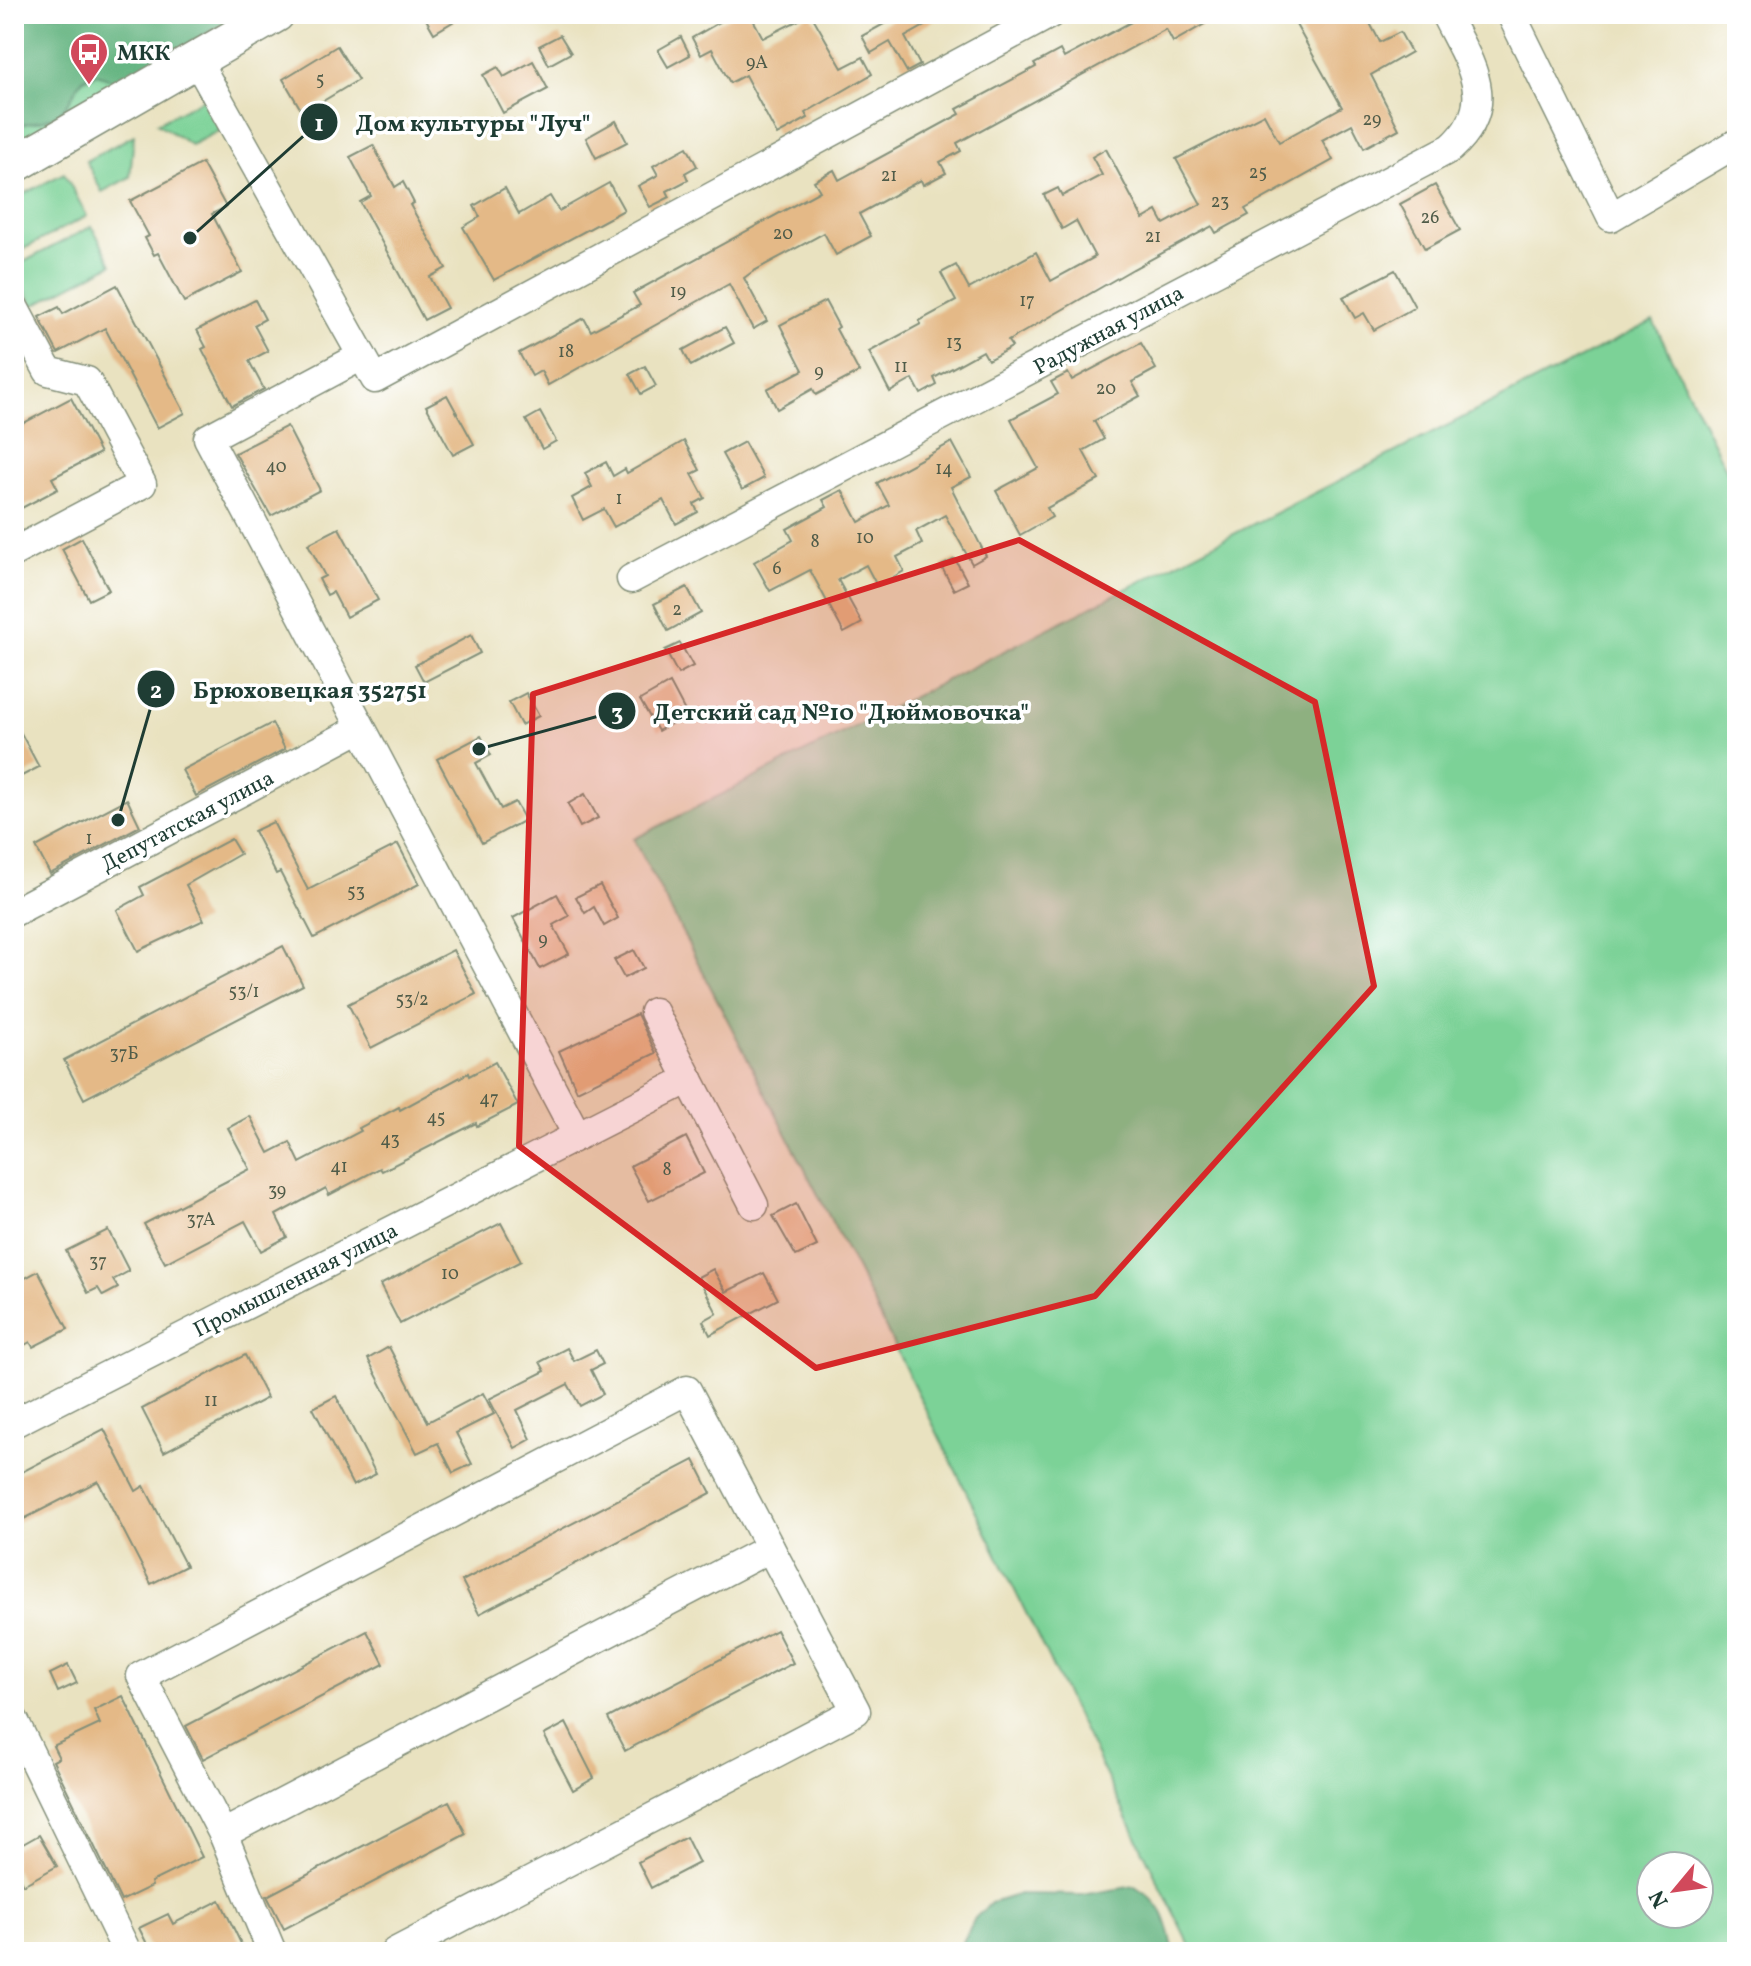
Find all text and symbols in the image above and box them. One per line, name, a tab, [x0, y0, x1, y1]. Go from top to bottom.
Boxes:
bus stop icon: МКК	[68, 31, 110, 86]
place label: МКК	[117, 39, 170, 70]
house number: 9А	[746, 51, 768, 76]
house number: 5	[316, 68, 324, 93]
callout: Дом культуры "Луч"	[299, 98, 606, 146]
text: 1	[314, 108, 324, 142]
text: Дом культуры "Луч"	[355, 108, 591, 142]
house number: 29	[1363, 108, 1381, 133]
house number: 25	[1249, 161, 1267, 186]
house number: 21	[881, 164, 897, 189]
house number: 23	[1211, 190, 1229, 215]
house number: 26	[1421, 206, 1439, 231]
house number: 20	[773, 222, 793, 247]
house number: 21	[1145, 225, 1161, 250]
street label: Радужная улица	[1029, 278, 1190, 384]
house number: 19	[670, 280, 686, 305]
house number: 17	[1019, 289, 1035, 314]
house number: 13	[946, 331, 962, 356]
house number: 18	[558, 340, 574, 365]
house number: 11	[894, 355, 908, 380]
house number: 9	[814, 360, 824, 385]
house number: 20	[1096, 377, 1116, 402]
house number: 40	[265, 455, 287, 480]
house number: 14	[935, 457, 953, 482]
house number: 1	[616, 487, 622, 512]
house number: 10	[856, 526, 874, 551]
house number: 8	[810, 530, 820, 555]
house number: 6	[772, 557, 782, 582]
house number: 2	[672, 598, 682, 623]
callout: Брюховецкая 352751	[136, 665, 443, 713]
text: 2	[150, 675, 162, 709]
text: Брюховецкая 352751	[193, 675, 427, 709]
callout: Детский сад №10 "Дюймовочка"	[597, 687, 1045, 735]
text: 3	[611, 697, 623, 731]
text: Детский сад №10 "Дюймовочка"	[653, 697, 1029, 731]
street label: Депутатская улица	[96, 763, 280, 881]
house number: 1	[86, 827, 92, 852]
house number: 53	[347, 880, 365, 905]
house number: 9	[538, 928, 548, 953]
house number: 53/1	[229, 980, 259, 1005]
house number: 53/2	[395, 988, 429, 1013]
house number: 37Б	[109, 1042, 139, 1067]
house number: 47	[479, 1087, 499, 1112]
house number: 45	[427, 1106, 445, 1131]
house number: 43	[380, 1128, 400, 1153]
house number: 41	[330, 1155, 348, 1180]
house number: 8	[662, 1158, 672, 1183]
house number: 39	[268, 1179, 286, 1204]
house number: 37А	[187, 1208, 216, 1233]
street label: Промышленная улица	[188, 1216, 404, 1346]
house number: 37	[89, 1250, 107, 1275]
house number: 10	[441, 1262, 459, 1287]
house number: 11	[204, 1389, 218, 1414]
north arrow	[1635, 1850, 1715, 1930]
text: N	[1642, 1884, 1677, 1913]

